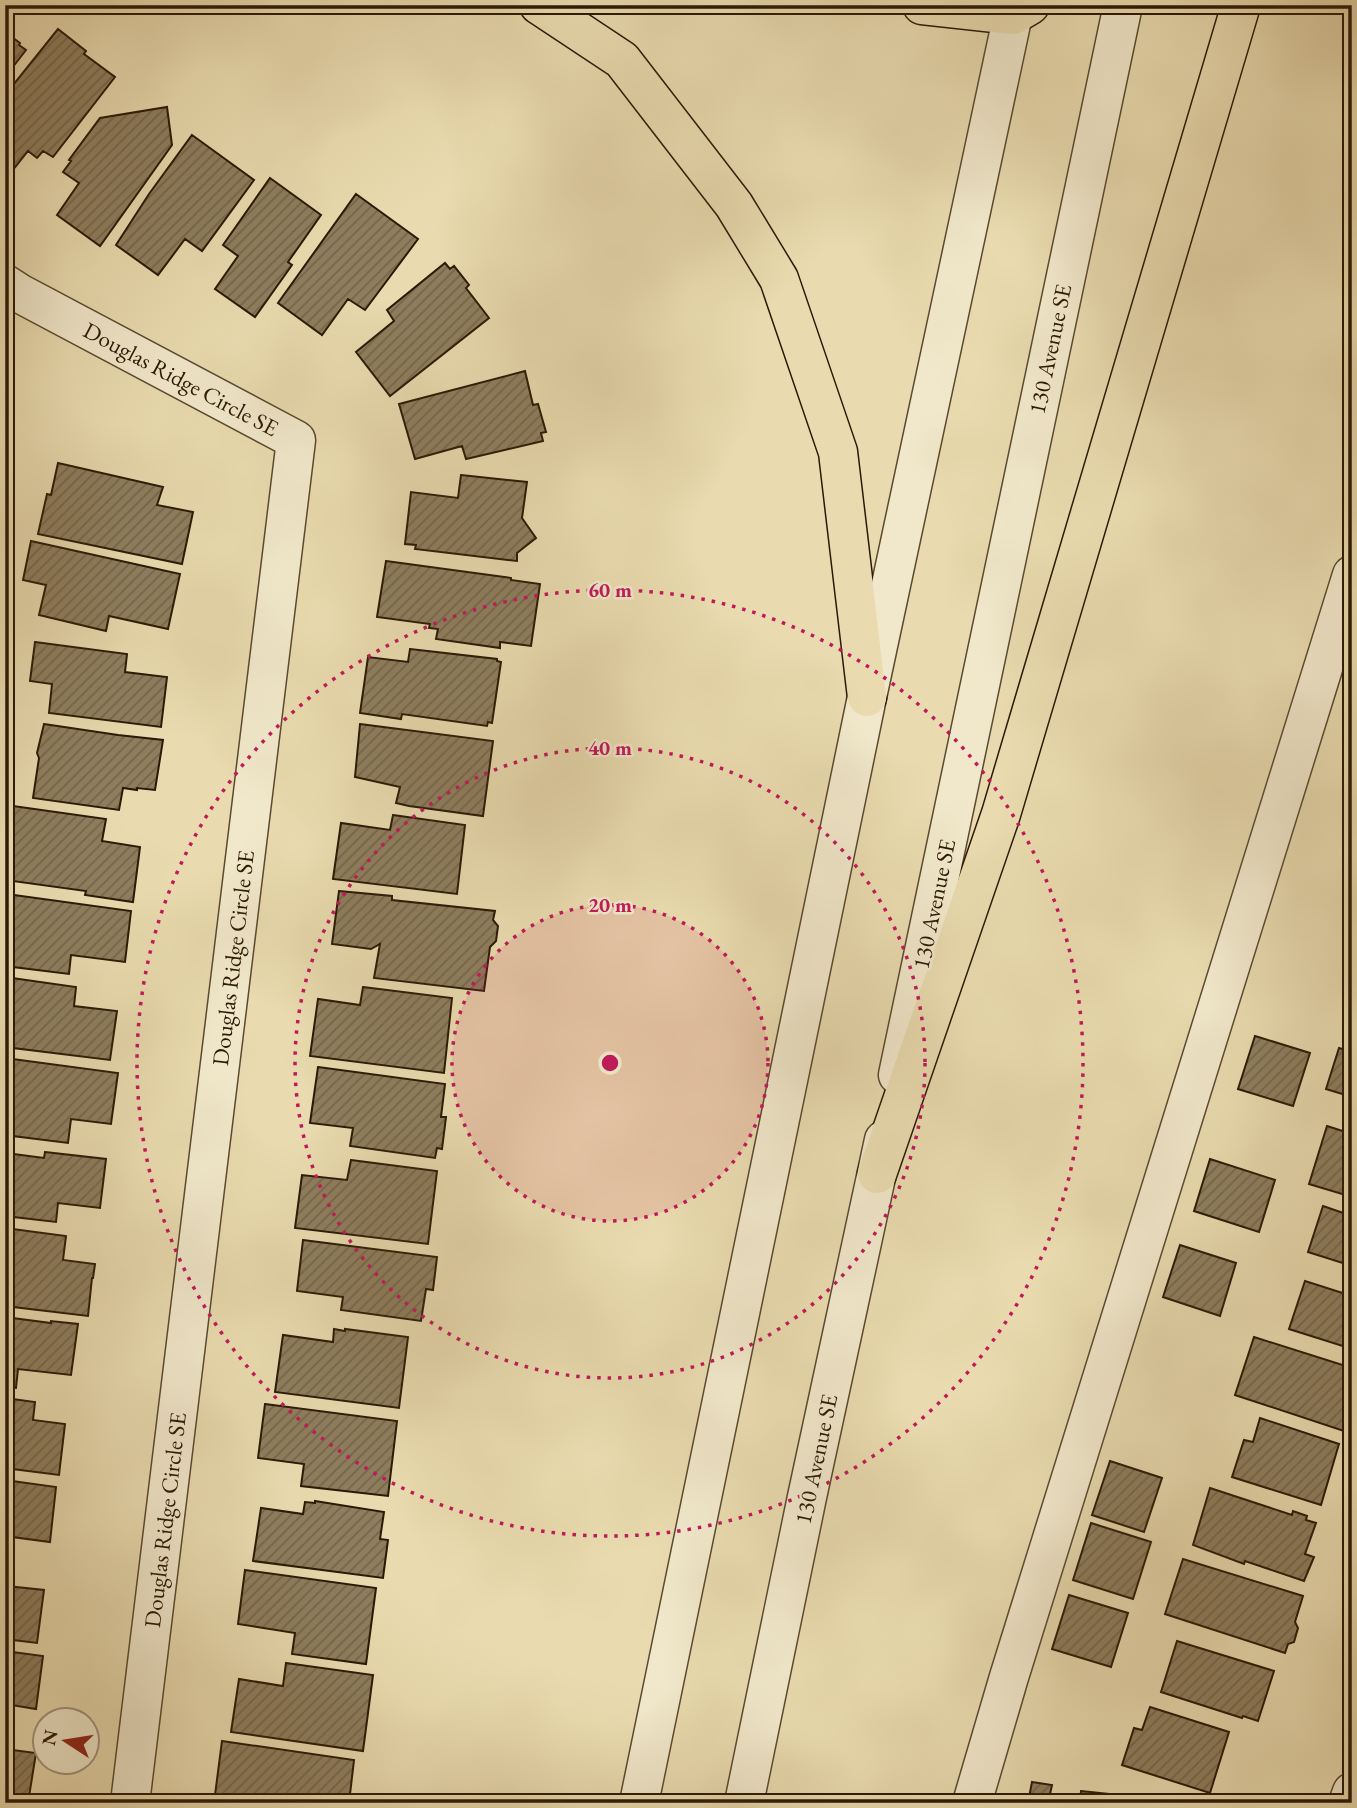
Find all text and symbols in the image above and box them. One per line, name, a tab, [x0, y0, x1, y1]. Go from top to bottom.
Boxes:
street label: 130 Avenue SE	[1022, 281, 1078, 417]
street label: Douglas Ridge Circle SE	[78, 315, 284, 443]
text: 60 m	[588, 576, 632, 603]
text: 40 m	[588, 734, 632, 761]
street label: 130 Avenue SE	[906, 836, 962, 972]
street label: Douglas Ridge Circle SE	[205, 849, 261, 1067]
text: 20 m	[588, 891, 632, 918]
centre of rings	[598, 1051, 622, 1075]
street label: 130 Avenue SE	[788, 1391, 844, 1527]
street label: Douglas Ridge Circle SE	[137, 1411, 193, 1629]
north arrow	[32, 1706, 102, 1776]
text: N	[36, 1727, 64, 1748]

